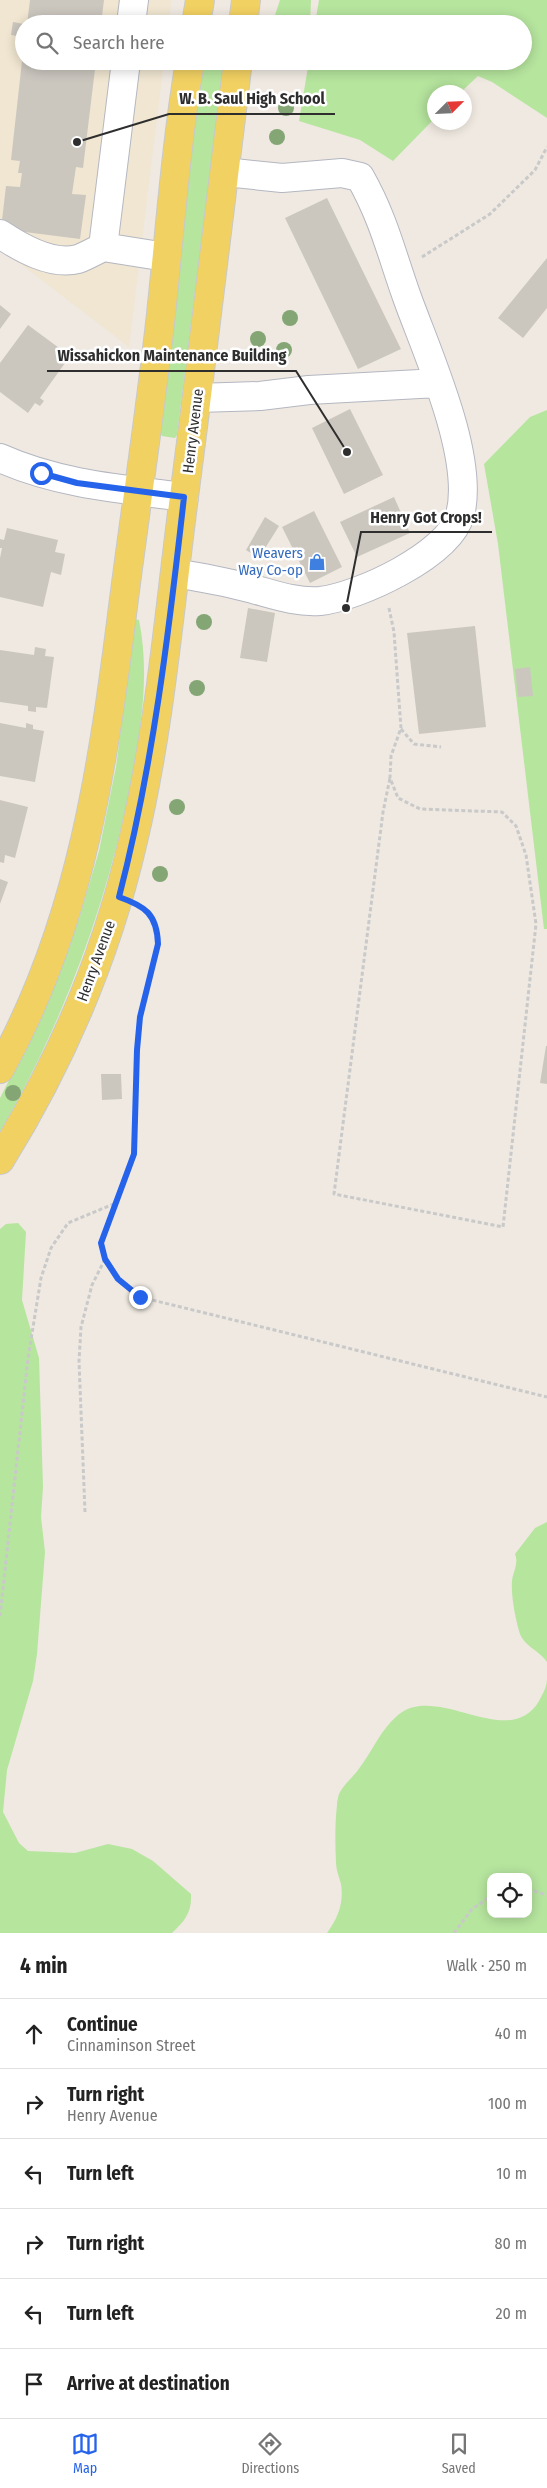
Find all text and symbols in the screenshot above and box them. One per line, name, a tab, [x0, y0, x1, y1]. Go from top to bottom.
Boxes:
search box	[15, 15, 532, 70]
icon: search	[33, 29, 61, 57]
text: Search here	[73, 31, 165, 54]
callout: W. B. Saul High School	[169, 83, 335, 114]
north arrow	[427, 85, 472, 130]
text: W. B. Saul High School	[179, 89, 325, 108]
callout: Wissahickon Maintenance Building	[47, 340, 296, 371]
text: Wissahickon Maintenance Building	[57, 346, 287, 365]
street label: Henry Avenue	[179, 388, 207, 474]
route start	[30, 462, 53, 485]
callout: Henry Got Crops!	[361, 501, 492, 532]
text: Henry Got Crops!	[370, 508, 482, 527]
place label: Weavers Way Co-op	[238, 544, 303, 579]
shop icon: Weavers Way Co-op	[307, 552, 327, 572]
street label: Henry Avenue	[73, 918, 119, 1004]
route end	[129, 1286, 152, 1309]
map controls	[487, 1873, 532, 1918]
button: locate	[487, 1873, 532, 1918]
text: 4 min	[20, 1953, 68, 1979]
text: Walk · 250 m	[446, 1956, 527, 1975]
text: Continue	[67, 2013, 138, 2036]
icon: ahead	[20, 2020, 48, 2048]
text: 40 m	[495, 2024, 527, 2043]
text: Cinnaminson Street	[67, 2036, 195, 2055]
text: Turn right	[67, 2083, 144, 2106]
icon: right	[20, 2090, 48, 2118]
text: 100 m	[488, 2094, 527, 2113]
text: Henry Avenue	[67, 2106, 158, 2125]
icon: left	[20, 2160, 48, 2188]
text: Turn left	[67, 2162, 134, 2185]
text: 10 m	[496, 2164, 527, 2183]
icon: right	[20, 2230, 48, 2258]
text: Turn right	[67, 2232, 144, 2255]
text: 80 m	[495, 2234, 527, 2253]
icon: left	[20, 2300, 48, 2328]
text: Turn left	[67, 2302, 134, 2325]
text: 20 m	[496, 2304, 527, 2323]
icon: arrive	[20, 2370, 48, 2398]
text: Arrive at destination	[67, 2372, 230, 2395]
tab: Map	[71, 2430, 99, 2477]
tab: Directions	[241, 2430, 299, 2477]
tab: Saved	[442, 2430, 476, 2477]

